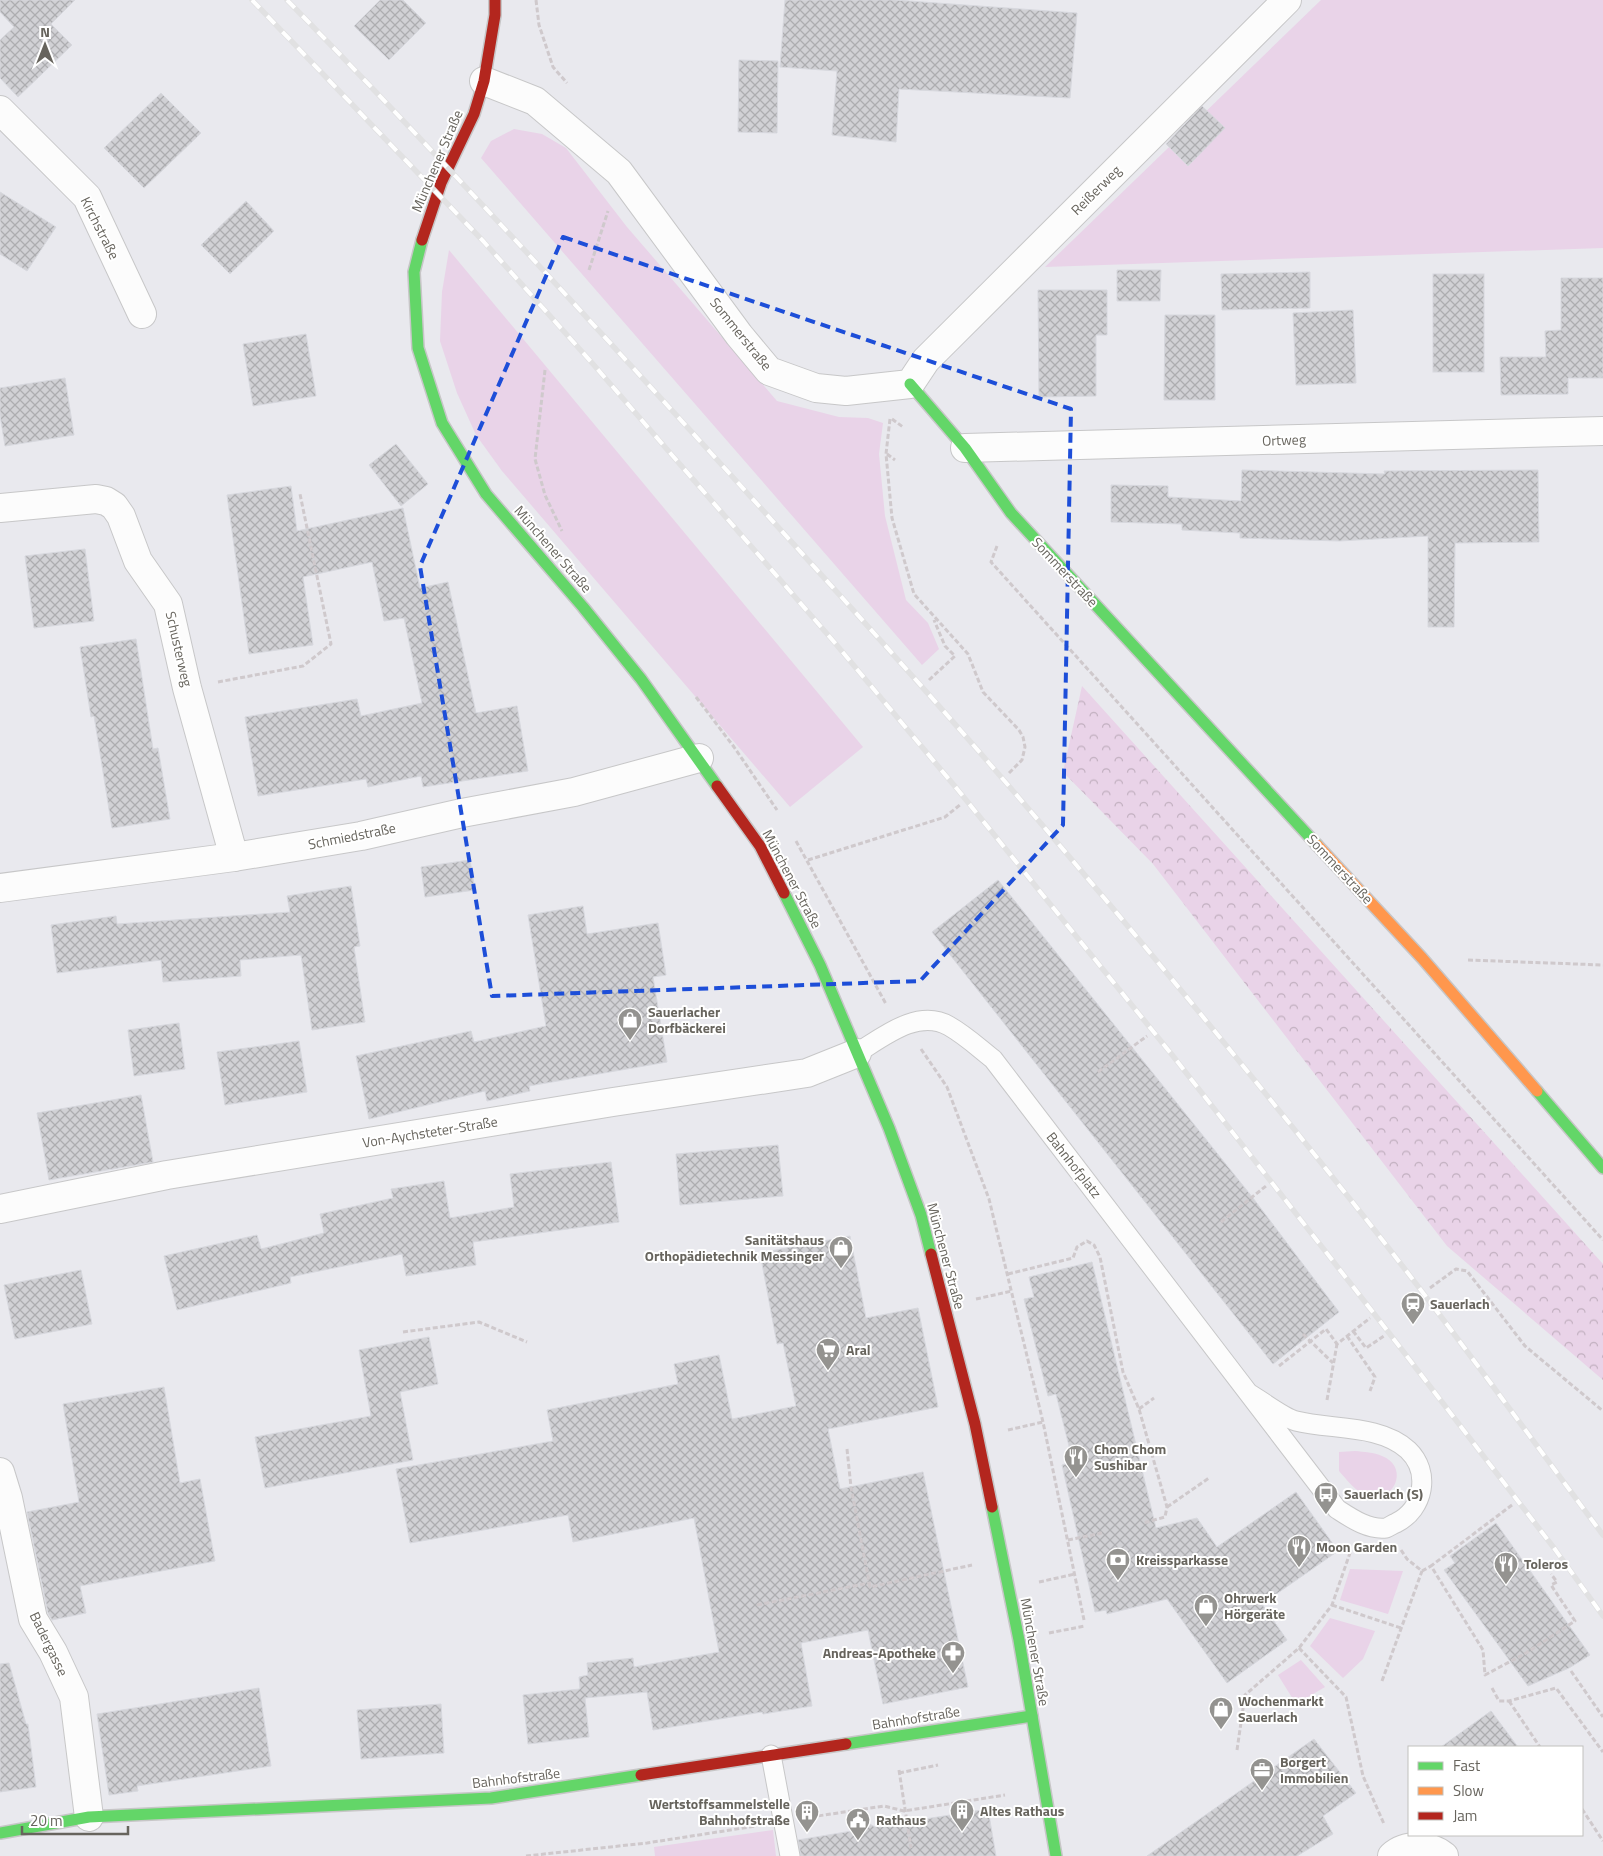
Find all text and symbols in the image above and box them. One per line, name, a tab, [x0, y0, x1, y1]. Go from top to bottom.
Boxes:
north arrow	[20, 20, 70, 70]
text: N	[40, 21, 50, 42]
street label: Münchener Straße	[406, 106, 468, 215]
street label: Reißerweg	[1066, 160, 1126, 220]
street label: Kirchstraße	[76, 193, 125, 263]
street label: Sommerstraße	[705, 293, 777, 375]
street label: Ortweg	[1262, 428, 1306, 451]
street label: Münchener Straße	[510, 501, 597, 597]
street label: Sommerstraße	[1027, 532, 1103, 611]
street label: Schusterweg	[161, 609, 198, 689]
street label: Schmiedstraße	[306, 817, 398, 854]
street label: Münchener Straße	[758, 826, 827, 932]
street label: Sommerstraße	[1302, 829, 1378, 908]
place label: Sauerlacher Dorfbäckerei	[648, 1001, 726, 1038]
shop icon: Sauerlacher Dorfbäckerei	[617, 1007, 643, 1041]
street label: Von-Aychsteter-Straße	[361, 1110, 499, 1153]
street label: Bahnhofplatz	[1042, 1127, 1107, 1202]
street label: Münchener Straße	[922, 1200, 971, 1311]
place label: Sanitätshaus Orthopädietechnik Messinger	[645, 1229, 824, 1266]
shop icon: Sanitätshaus Orthopädietechnik Messinger	[828, 1235, 854, 1269]
station icon: Sauerlach	[1400, 1291, 1426, 1325]
place label: Sauerlach	[1430, 1293, 1490, 1314]
supermarket icon: Aral	[815, 1337, 841, 1371]
place label: Aral	[846, 1339, 871, 1360]
place label: Chom Chom Sushibar	[1094, 1438, 1166, 1475]
restaurant icon: Chom Chom Sushibar	[1063, 1444, 1089, 1478]
bus stop icon: Sauerlach (S)	[1313, 1481, 1339, 1515]
place label: Sauerlach (S)	[1344, 1483, 1423, 1504]
restaurant icon: Moon Garden	[1286, 1534, 1312, 1568]
place label: Moon Garden	[1316, 1536, 1397, 1557]
bank icon: Kreissparkasse	[1105, 1547, 1131, 1581]
place label: Kreissparkasse	[1136, 1549, 1228, 1570]
restaurant icon: Toleros	[1493, 1551, 1519, 1585]
place label: Toleros	[1524, 1553, 1568, 1574]
place label: Ohrwerk Hörgeräte	[1224, 1587, 1285, 1624]
shop icon: Ohrwerk Hörgeräte	[1193, 1593, 1219, 1627]
street label: Münchener Straße	[1016, 1596, 1055, 1708]
street label: Badergasse	[25, 1608, 74, 1679]
pharmacy icon: Andreas-Apotheke	[940, 1640, 966, 1674]
place label: Andreas-Apotheke	[823, 1642, 936, 1663]
place label: Wochenmarkt Sauerlach	[1238, 1690, 1323, 1727]
shop icon: Wochenmarkt Sauerlach	[1208, 1696, 1234, 1730]
street label: Bahnhofstraße	[871, 1700, 961, 1735]
legend	[1408, 1746, 1583, 1836]
place label: Borgert Immobilien	[1280, 1751, 1348, 1788]
text: Fast	[1453, 1754, 1481, 1777]
office icon: Borgert Immobilien	[1249, 1757, 1275, 1791]
street label: Bahnhofstraße	[471, 1762, 561, 1793]
text: Slow	[1453, 1779, 1484, 1802]
place label: Wertstoffsammelstelle Bahnhofstraße	[649, 1793, 790, 1830]
building icon: Altes Rathaus	[949, 1798, 975, 1832]
building icon: Wertstoffsammelstelle Bahnhofstraße	[794, 1799, 820, 1833]
place label: Altes Rathaus	[980, 1800, 1065, 1821]
scale bar	[22, 1804, 129, 1836]
text: Jam	[1453, 1804, 1477, 1827]
public building icon: Rathaus	[845, 1807, 871, 1841]
text: 20 m	[30, 1809, 63, 1832]
place label: Rathaus	[876, 1809, 926, 1830]

